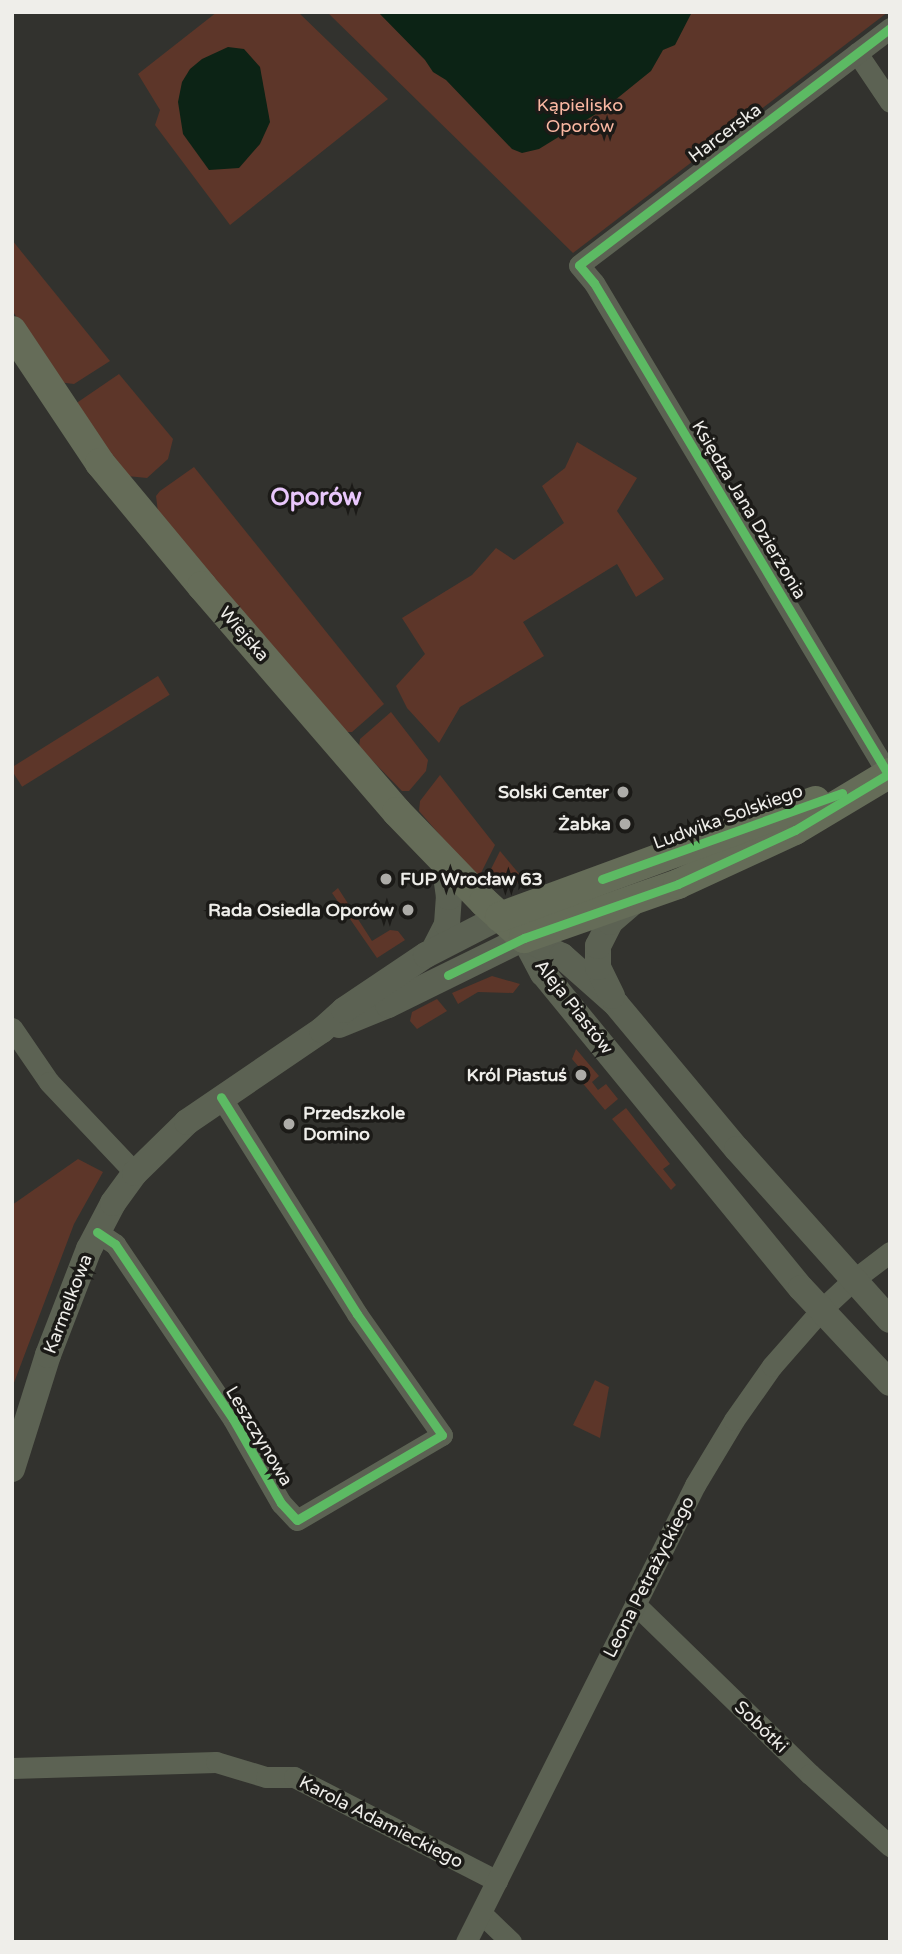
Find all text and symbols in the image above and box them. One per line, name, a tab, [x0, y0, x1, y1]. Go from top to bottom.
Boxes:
park label: Kąpielisko Oporów	[537, 95, 623, 138]
street label: Harcerska	[684, 99, 766, 167]
street label: Księdza Jana Dzierżonia	[687, 417, 811, 603]
district label: Oporów	[270, 484, 362, 512]
street label: Wiejska	[214, 602, 274, 666]
street label: Ludwika Solskiego	[650, 780, 806, 854]
place label: Solski Center	[498, 781, 609, 803]
marker: Solski Center	[615, 784, 631, 800]
place label: Żabka	[558, 813, 611, 835]
marker: Żabka	[617, 816, 633, 832]
place label: FUP Wrocław 63	[400, 868, 543, 890]
marker: FUP Wrocław 63	[378, 871, 394, 887]
place label: Rada Osiedla Oporów	[208, 899, 394, 921]
marker: Rada Osiedla Oporów	[400, 902, 416, 918]
street label: Aleja Piastów	[530, 955, 618, 1059]
place label: Król Piastuś	[467, 1064, 567, 1086]
marker: Król Piastuś	[573, 1067, 589, 1083]
place label: Przedszkole Domino	[303, 1103, 405, 1146]
marker: Przedszkole Domino	[281, 1116, 297, 1132]
street label: Karmelkowa	[39, 1251, 97, 1357]
street label: Leszczynowa	[221, 1382, 297, 1490]
street label: Leona Petrażyckiego	[599, 1493, 699, 1661]
street label: Sobótki	[730, 1697, 792, 1757]
street label: Karola Adamieckiego	[295, 1771, 467, 1873]

